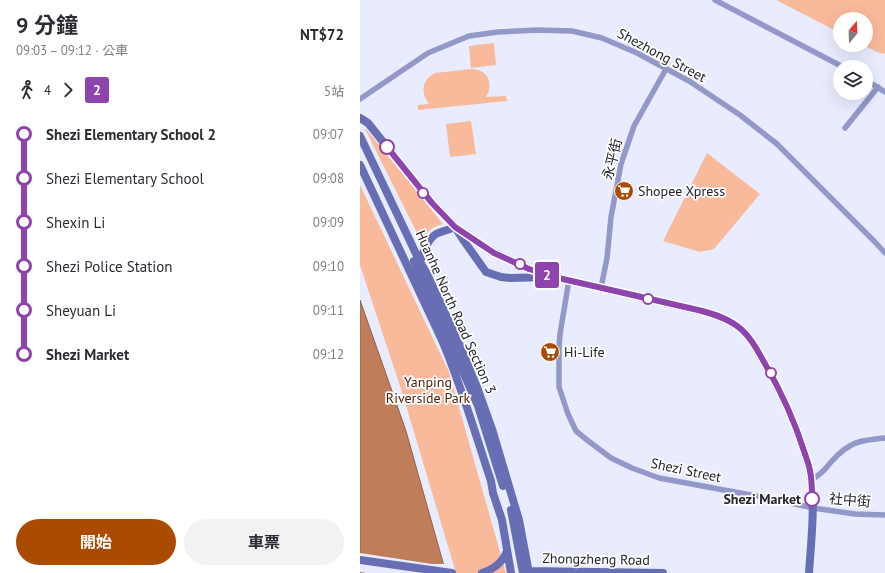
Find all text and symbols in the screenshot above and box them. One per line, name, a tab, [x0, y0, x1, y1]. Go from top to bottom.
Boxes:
text: 9 分鐘	[16, 11, 78, 39]
north arrow	[833, 12, 873, 52]
map controls	[833, 12, 873, 100]
street label: Shezhong Street	[614, 24, 710, 86]
text: NT$72	[300, 25, 344, 44]
text: 09:03 – 09:12 · 公車	[16, 42, 128, 59]
button: layers	[833, 60, 873, 100]
icon: walk	[16, 79, 38, 101]
icon: forward	[57, 79, 79, 101]
text: 2	[93, 81, 101, 99]
text: 4	[44, 82, 51, 99]
text: 5站	[324, 83, 344, 100]
text: Shezi Elementary School 2	[46, 125, 216, 144]
text: 09:07	[313, 126, 344, 143]
street label: 永平街	[598, 136, 626, 182]
unlabelled marker	[379, 139, 395, 155]
text: Shezi Elementary School	[46, 169, 204, 188]
text: 09:08	[313, 170, 344, 187]
supermarket icon: Shopee Xpress	[613, 180, 635, 202]
place label: Shopee Xpress	[638, 182, 725, 200]
unlabelled marker	[417, 187, 429, 199]
text: Shexin Li	[46, 213, 105, 232]
text: 09:09	[313, 214, 344, 231]
street label: Huanhe North Road Section 3	[412, 227, 500, 397]
text: Shezi Police Station	[46, 257, 173, 276]
text: 09:10	[313, 258, 344, 275]
unlabelled marker	[514, 258, 526, 270]
line badge: 2	[534, 262, 560, 288]
text: 2	[543, 266, 551, 284]
unlabelled marker	[642, 293, 654, 305]
text: Sheyuan Li	[46, 301, 116, 320]
text: 09:11	[313, 302, 344, 319]
supermarket icon: Hi-Life	[539, 341, 561, 363]
place label: Hi-Life	[564, 343, 605, 361]
text: Shezi Market	[46, 345, 129, 364]
text: 09:12	[313, 346, 344, 363]
unlabelled marker	[765, 367, 777, 379]
park label: Yanping Riverside Park	[386, 373, 470, 407]
street label: Shezi Street	[649, 454, 723, 486]
street label: 社中街	[828, 489, 872, 511]
place label: Shezi Market	[723, 490, 801, 508]
marker: Shezi Market	[804, 491, 820, 507]
button: 開始	[16, 519, 176, 565]
button: 車票	[184, 519, 344, 565]
street label: Zhongzheng Road	[542, 549, 650, 569]

